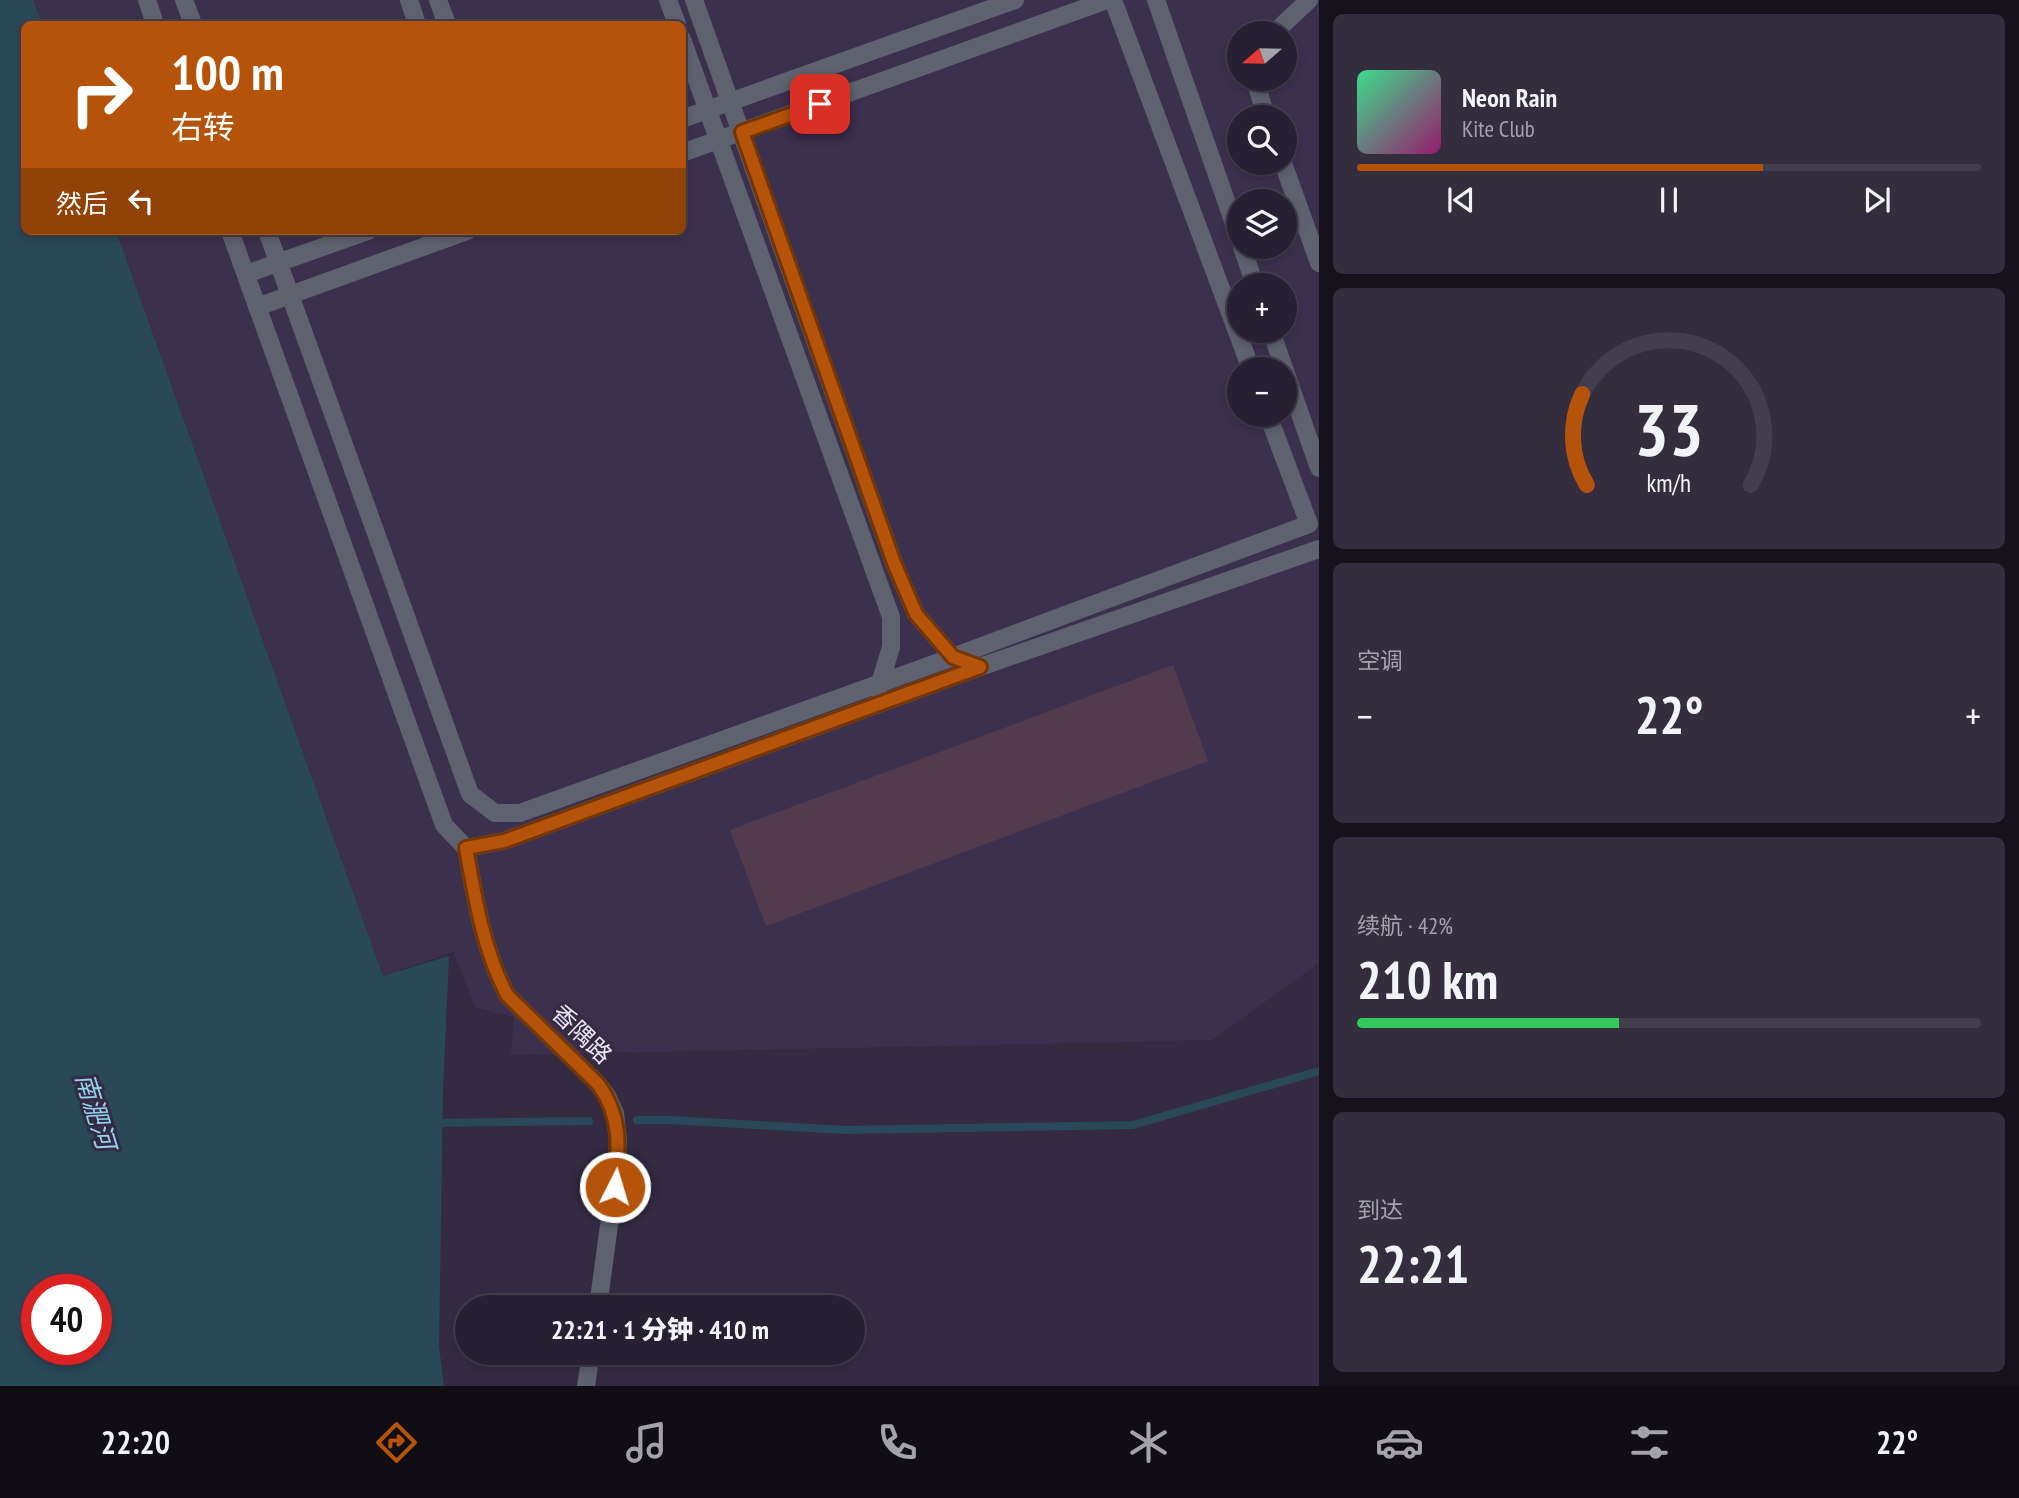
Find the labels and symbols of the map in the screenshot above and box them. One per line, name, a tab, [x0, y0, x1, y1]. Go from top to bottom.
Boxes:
north arrow	[1227, 21, 1297, 91]
pin	[790, 74, 850, 134]
street label: 香隅路	[545, 998, 619, 1070]
water label: 南淝河	[69, 1069, 125, 1158]
position arrow	[578, 1150, 652, 1224]
speed limit sign: 40	[21, 1274, 112, 1365]

